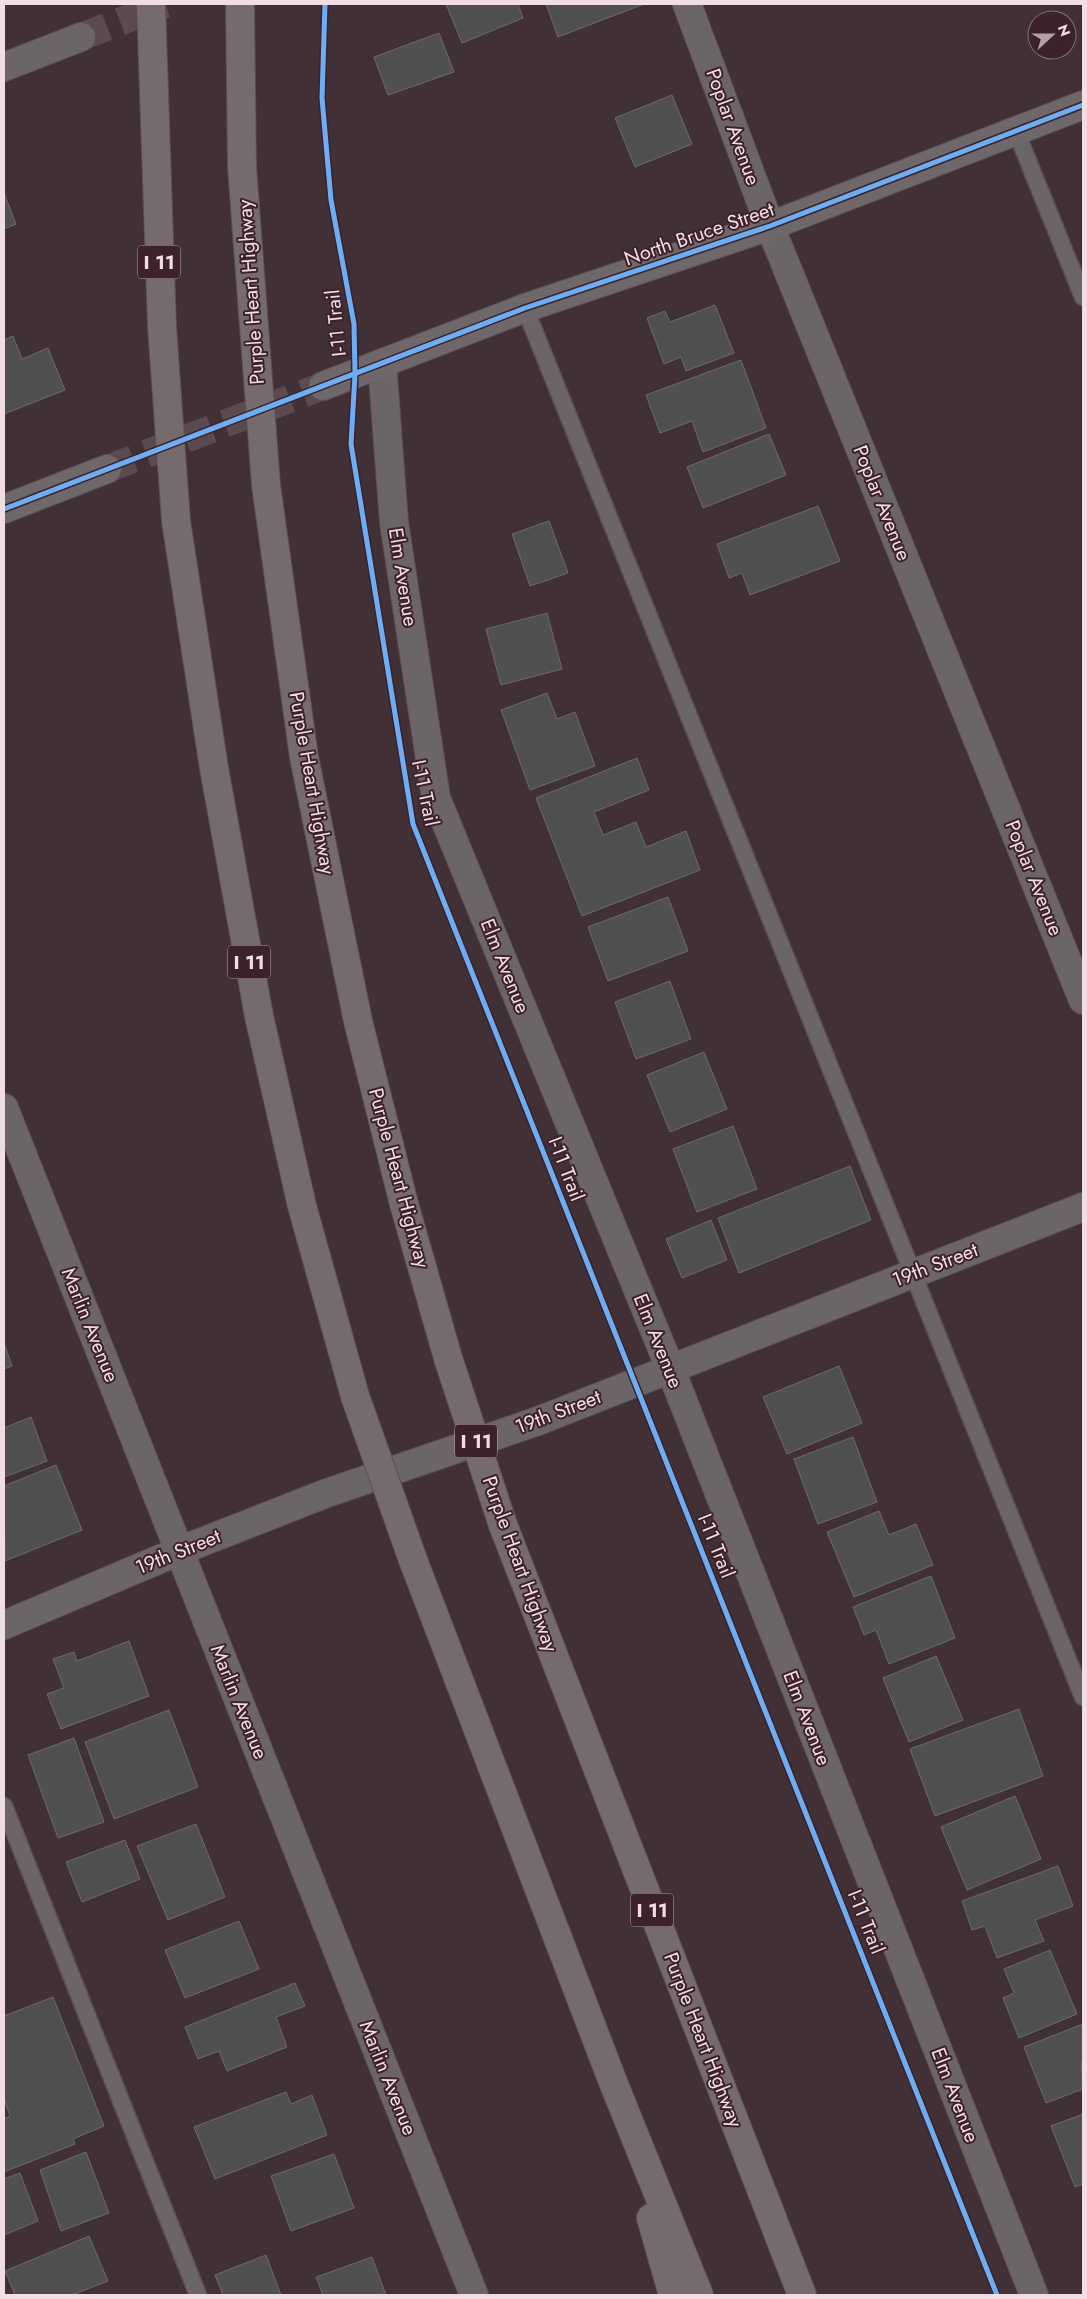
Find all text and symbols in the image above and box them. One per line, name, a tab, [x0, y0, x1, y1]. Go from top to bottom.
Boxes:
north arrow	[1027, 10, 1077, 60]
text: N	[1053, 22, 1075, 39]
street label: Poplar Avenue	[699, 65, 767, 189]
street label: North Bruce Street	[620, 195, 778, 273]
street label: Purple Heart Highway	[230, 198, 272, 385]
road number: I 11	[138, 246, 180, 278]
street label: I-11 Trail	[318, 288, 354, 358]
street label: Poplar Avenue	[846, 441, 918, 565]
street label: Elm Avenue	[381, 526, 425, 628]
street label: Purple Heart Highway	[282, 689, 342, 877]
street label: I-11 Trail	[404, 757, 446, 829]
street label: Poplar Avenue	[998, 816, 1070, 940]
street label: Elm Avenue	[473, 914, 537, 1018]
road number: I 11	[228, 946, 270, 979]
street label: Purple Heart Highway	[361, 1085, 437, 1271]
street label: I-11 Trail	[540, 1132, 592, 1206]
street label: 19th Street	[888, 1235, 982, 1295]
street label: Marlin Avenue	[54, 1263, 126, 1387]
street label: Elm Avenue	[626, 1289, 690, 1393]
street label: 19th Street	[511, 1382, 605, 1442]
road number: I 11	[455, 1424, 497, 1458]
street label: Purple Heart Highway	[475, 1472, 565, 1656]
street label: I-11 Trail	[690, 1509, 742, 1583]
street label: 19th Street	[131, 1522, 225, 1582]
street label: Marlin Avenue	[203, 1640, 275, 1764]
street label: Elm Avenue	[776, 1666, 838, 1770]
street label: I-11 Trail	[840, 1885, 892, 1959]
road number: I 11	[631, 1894, 673, 1926]
street label: Purple Heart Highway	[656, 1948, 750, 2132]
street label: Marlin Avenue	[352, 2016, 424, 2140]
street label: Elm Avenue	[924, 2043, 986, 2147]

